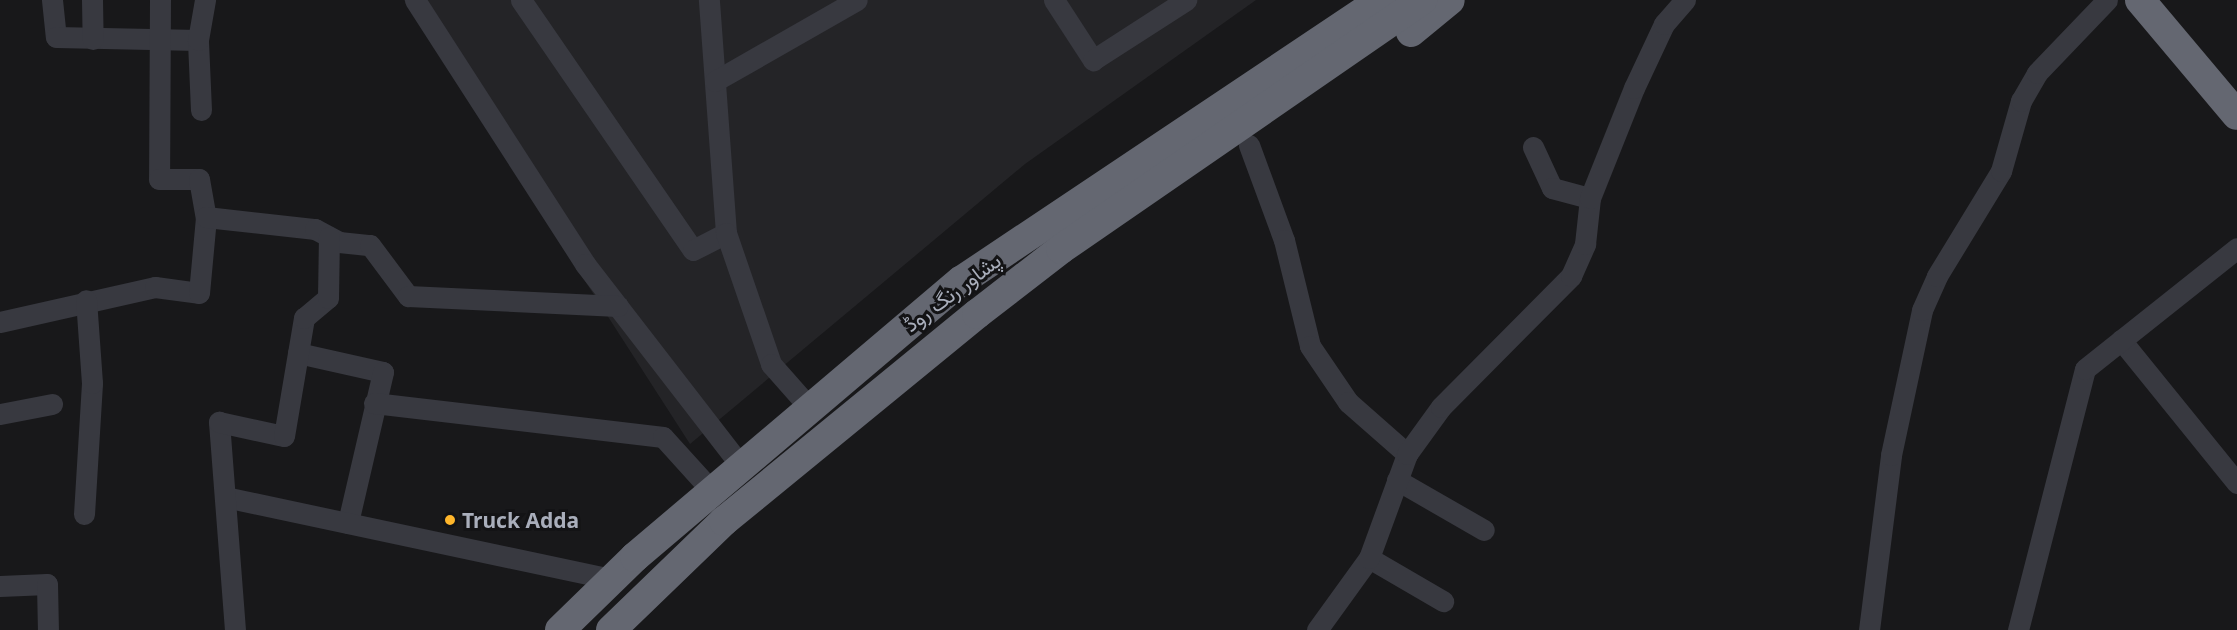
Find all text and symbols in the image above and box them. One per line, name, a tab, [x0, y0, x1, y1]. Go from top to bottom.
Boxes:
street label: پشاور رنگ روڈ	[899, 247, 1005, 337]
place label: Truck Adda	[462, 507, 579, 533]
marker: Truck Adda	[443, 513, 457, 527]

